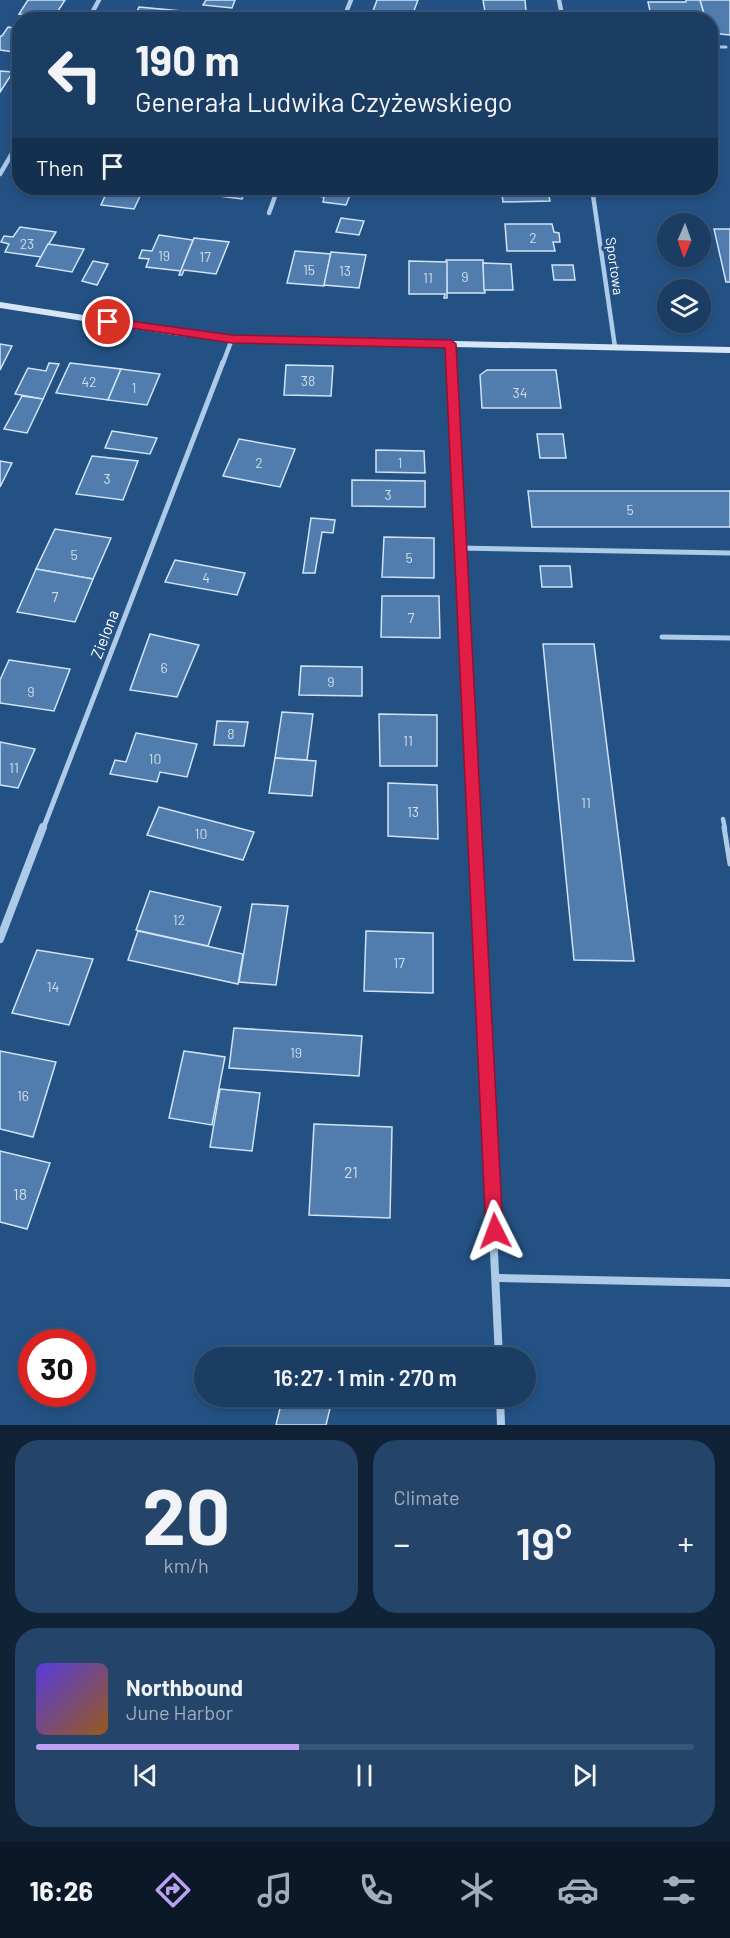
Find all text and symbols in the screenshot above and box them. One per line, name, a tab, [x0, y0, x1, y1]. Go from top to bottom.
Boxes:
text: 190 m	[135, 34, 240, 84]
icon: left	[36, 36, 114, 114]
text: Generała Ludwika Czyżewskiego	[135, 85, 513, 117]
icon: arrive	[96, 150, 129, 183]
text: Then	[36, 154, 84, 180]
north arrow	[657, 213, 711, 267]
map controls	[657, 213, 711, 333]
house number: 2	[529, 229, 537, 246]
house number: 23	[20, 235, 34, 252]
street label: Sportowa	[603, 236, 627, 296]
house number: 19	[158, 247, 170, 264]
house number: 17	[199, 248, 211, 265]
house number: 15	[303, 261, 315, 278]
house number: 13	[339, 262, 351, 279]
house number: 9	[461, 268, 469, 285]
house number: 11	[423, 269, 433, 286]
button: layers	[657, 279, 711, 333]
pin	[82, 296, 133, 347]
icon: arrive	[91, 305, 124, 338]
house number: 38	[301, 372, 315, 389]
house number: 42	[81, 373, 97, 390]
house number: 1	[132, 379, 136, 396]
house number: 34	[513, 384, 527, 401]
house number: 2	[255, 454, 263, 471]
house number: 1	[398, 454, 402, 471]
house number: 3	[103, 470, 111, 487]
house number: 3	[384, 486, 392, 503]
house number: 5	[626, 501, 634, 518]
house number: 5	[70, 546, 78, 563]
house number: 5	[405, 549, 413, 566]
house number: 4	[202, 569, 210, 586]
house number: 7	[52, 588, 59, 605]
street label: Zielona	[86, 607, 122, 661]
house number: 7	[408, 609, 415, 626]
house number: 6	[160, 659, 168, 676]
house number: 9	[327, 673, 335, 690]
house number: 9	[27, 683, 35, 700]
house number: 8	[227, 725, 235, 742]
house number: 11	[403, 732, 413, 749]
house number: 10	[149, 750, 161, 767]
house number: 11	[9, 759, 19, 776]
house number: 11	[581, 794, 591, 811]
house number: 13	[407, 803, 419, 820]
house number: 10	[195, 825, 207, 842]
house number: 12	[173, 911, 185, 928]
house number: 17	[393, 954, 405, 971]
house number: 14	[47, 978, 59, 995]
house number: 19	[290, 1044, 302, 1061]
house number: 16	[17, 1087, 29, 1104]
house number: 21	[344, 1162, 358, 1181]
house number: 18	[13, 1184, 27, 1203]
position arrow	[463, 1199, 527, 1263]
speed limit sign: 30	[18, 1329, 96, 1407]
text: 16:27 · 1 min · 270 m	[273, 1364, 457, 1390]
text: 20	[142, 1467, 230, 1561]
text: Climate	[394, 1485, 460, 1509]
text: 19°	[515, 1515, 572, 1569]
text: −	[394, 1523, 410, 1563]
text: +	[678, 1523, 694, 1563]
text: km/h	[164, 1553, 209, 1577]
text: Northbound	[126, 1674, 243, 1700]
text: June Harbor	[126, 1700, 233, 1724]
icon: previous	[129, 1759, 162, 1792]
icon: pause	[348, 1759, 381, 1792]
icon: next	[568, 1759, 601, 1792]
icon: directions	[152, 1869, 194, 1911]
icon: music	[254, 1869, 296, 1911]
icon: phone	[355, 1869, 397, 1911]
icon: climate	[456, 1869, 498, 1911]
icon: car	[557, 1869, 599, 1911]
icon: filters	[658, 1869, 700, 1911]
text: 16:26	[30, 1874, 93, 1906]

